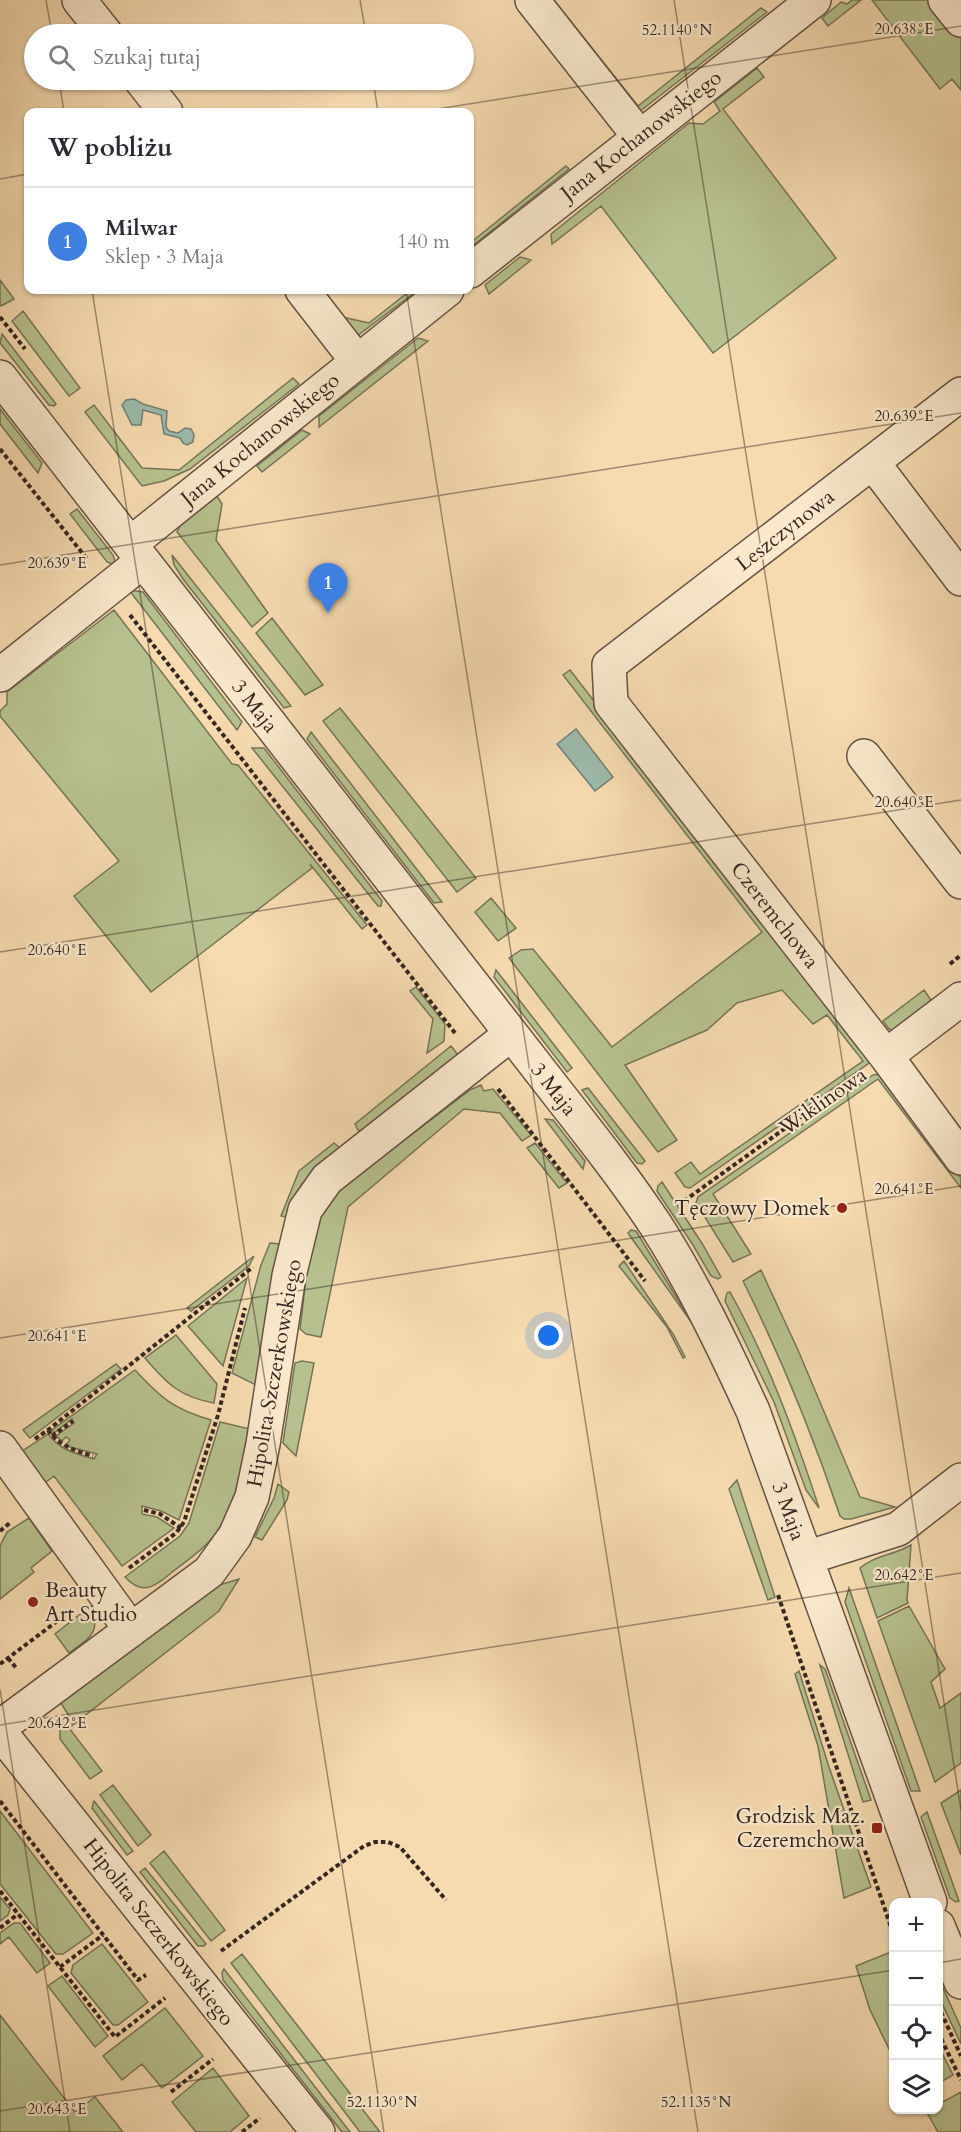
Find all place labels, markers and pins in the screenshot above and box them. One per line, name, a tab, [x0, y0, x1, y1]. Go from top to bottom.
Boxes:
pin: 1	[308, 564, 348, 613]
place label: Tęczowy Domek	[674, 1194, 831, 1223]
marker: Tęczowy Domek	[835, 1201, 849, 1215]
place label: Beauty Art Studio	[45, 1576, 137, 1629]
marker: Beauty Art Studio	[26, 1595, 40, 1609]
place label: Grodzisk Maz. Czeremchowa	[735, 1802, 865, 1855]
marker: Grodzisk Maz. Czeremchowa	[870, 1821, 884, 1835]

